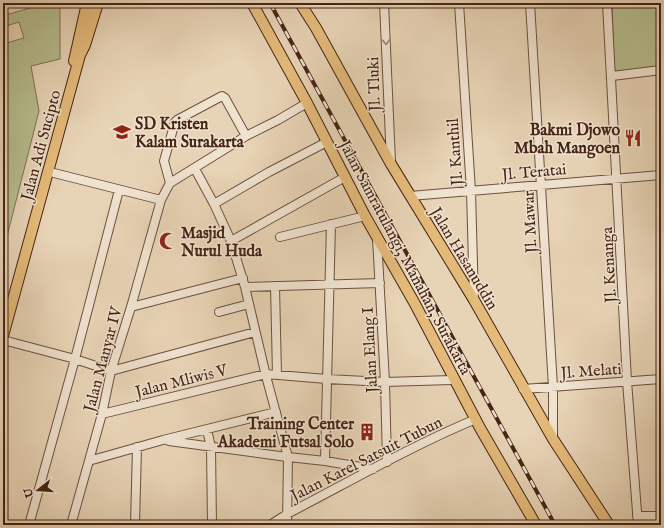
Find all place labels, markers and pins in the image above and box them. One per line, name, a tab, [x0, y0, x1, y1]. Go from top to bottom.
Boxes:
place label: SD Kristen Kalam Surakarta	[135, 115, 245, 153]
place label: Bakmi Djowo Mbah Mangoen	[514, 121, 620, 159]
school or university icon: SD Kristen Kalam Surakarta	[112, 122, 132, 142]
restaurant icon: Bakmi Djowo Mbah Mangoen	[623, 128, 643, 148]
place label: Masjid Nurul Huda	[180, 224, 263, 262]
mosque icon: Masjid Nurul Huda	[158, 231, 178, 251]
place label: Training Center Akademi Futsal Solo	[217, 415, 354, 453]
building icon: Training Center Akademi Futsal Solo	[357, 422, 377, 442]

